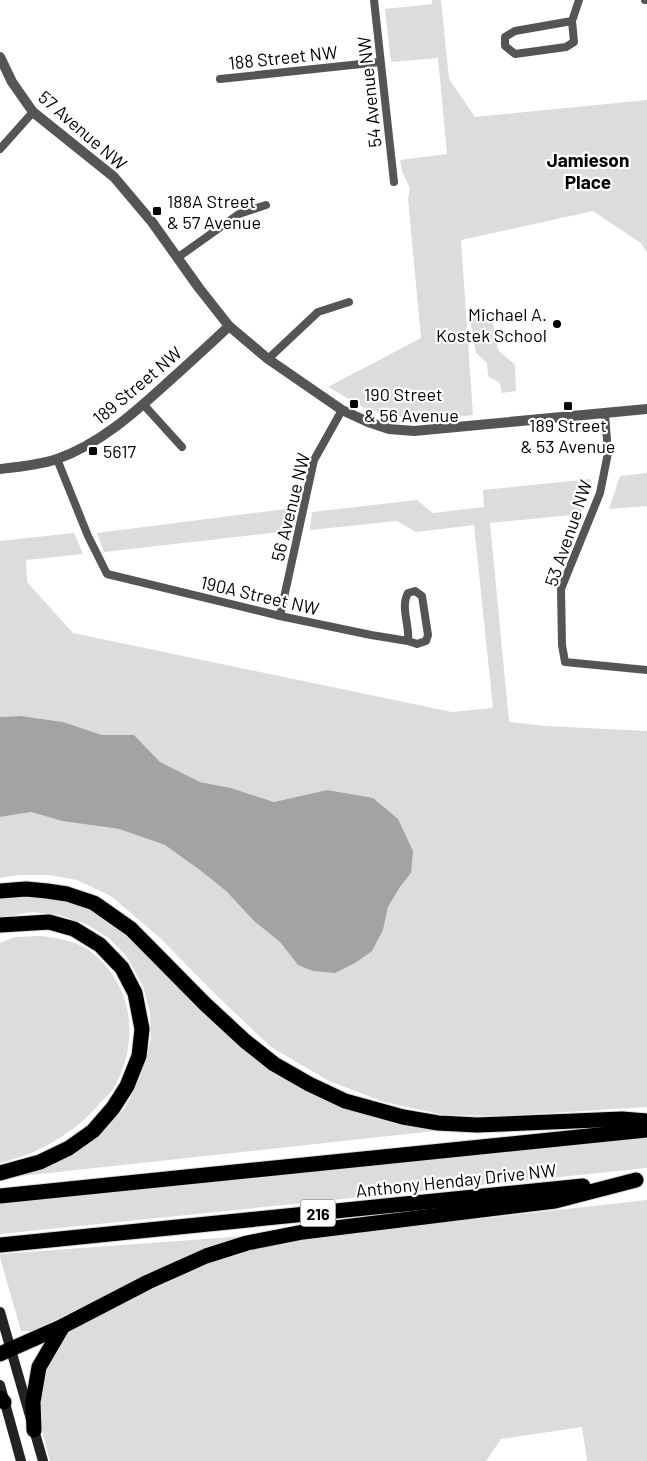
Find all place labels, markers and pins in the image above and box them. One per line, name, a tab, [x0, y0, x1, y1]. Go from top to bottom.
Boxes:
place label: 188A Street & 57 Avenue	[167, 190, 261, 233]
marker: 188A Street & 57 Avenue	[151, 205, 163, 217]
place label: Michael A. Kostek School	[436, 303, 547, 346]
marker: Michael A. Kostek School	[551, 318, 563, 330]
place label: 190 Street & 56 Avenue	[364, 383, 459, 426]
marker: 190 Street & 56 Avenue	[348, 398, 360, 410]
marker: 189 Street & 53 Avenue	[562, 400, 574, 412]
place label: 189 Street & 53 Avenue	[521, 414, 615, 457]
place label: 5617	[103, 440, 136, 462]
marker: 5617	[87, 445, 99, 457]

